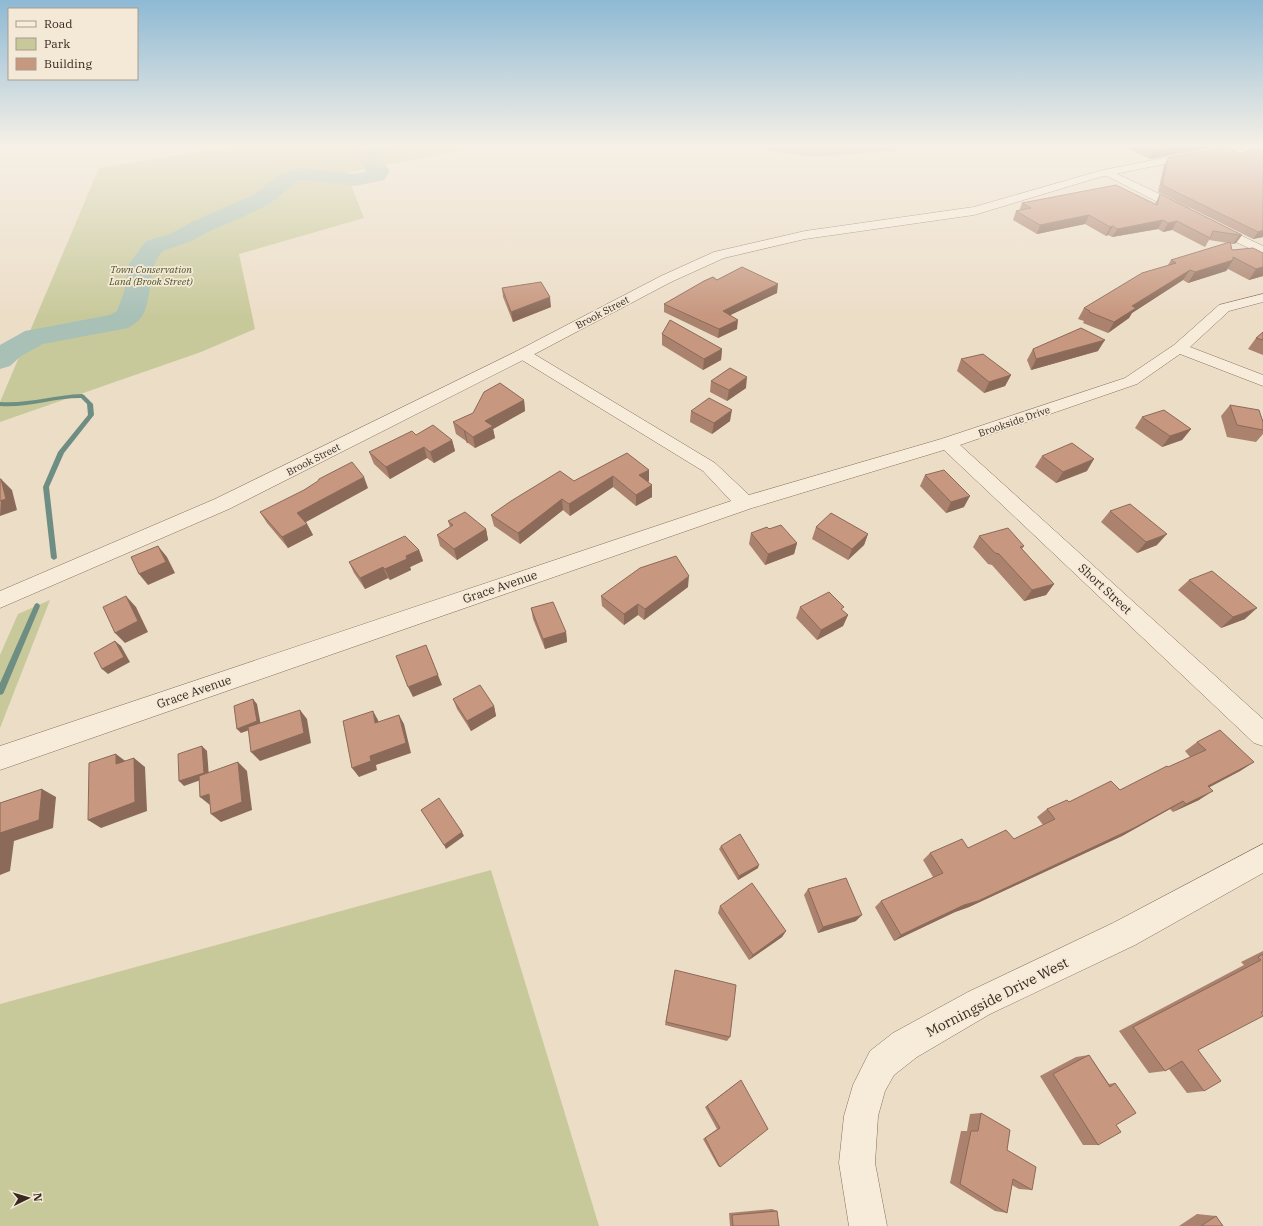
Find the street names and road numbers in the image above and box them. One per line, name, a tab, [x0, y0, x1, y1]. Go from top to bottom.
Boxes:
street label: Brook Street	[573, 293, 632, 332]
street label: Brookside Drive	[976, 403, 1052, 440]
street label: Brook Street	[284, 440, 343, 479]
street label: Short Street	[1076, 560, 1135, 617]
street label: Grace Avenue	[461, 567, 539, 606]
street label: Grace Avenue	[155, 672, 233, 711]
street label: Morningside Drive West	[923, 953, 1071, 1041]

